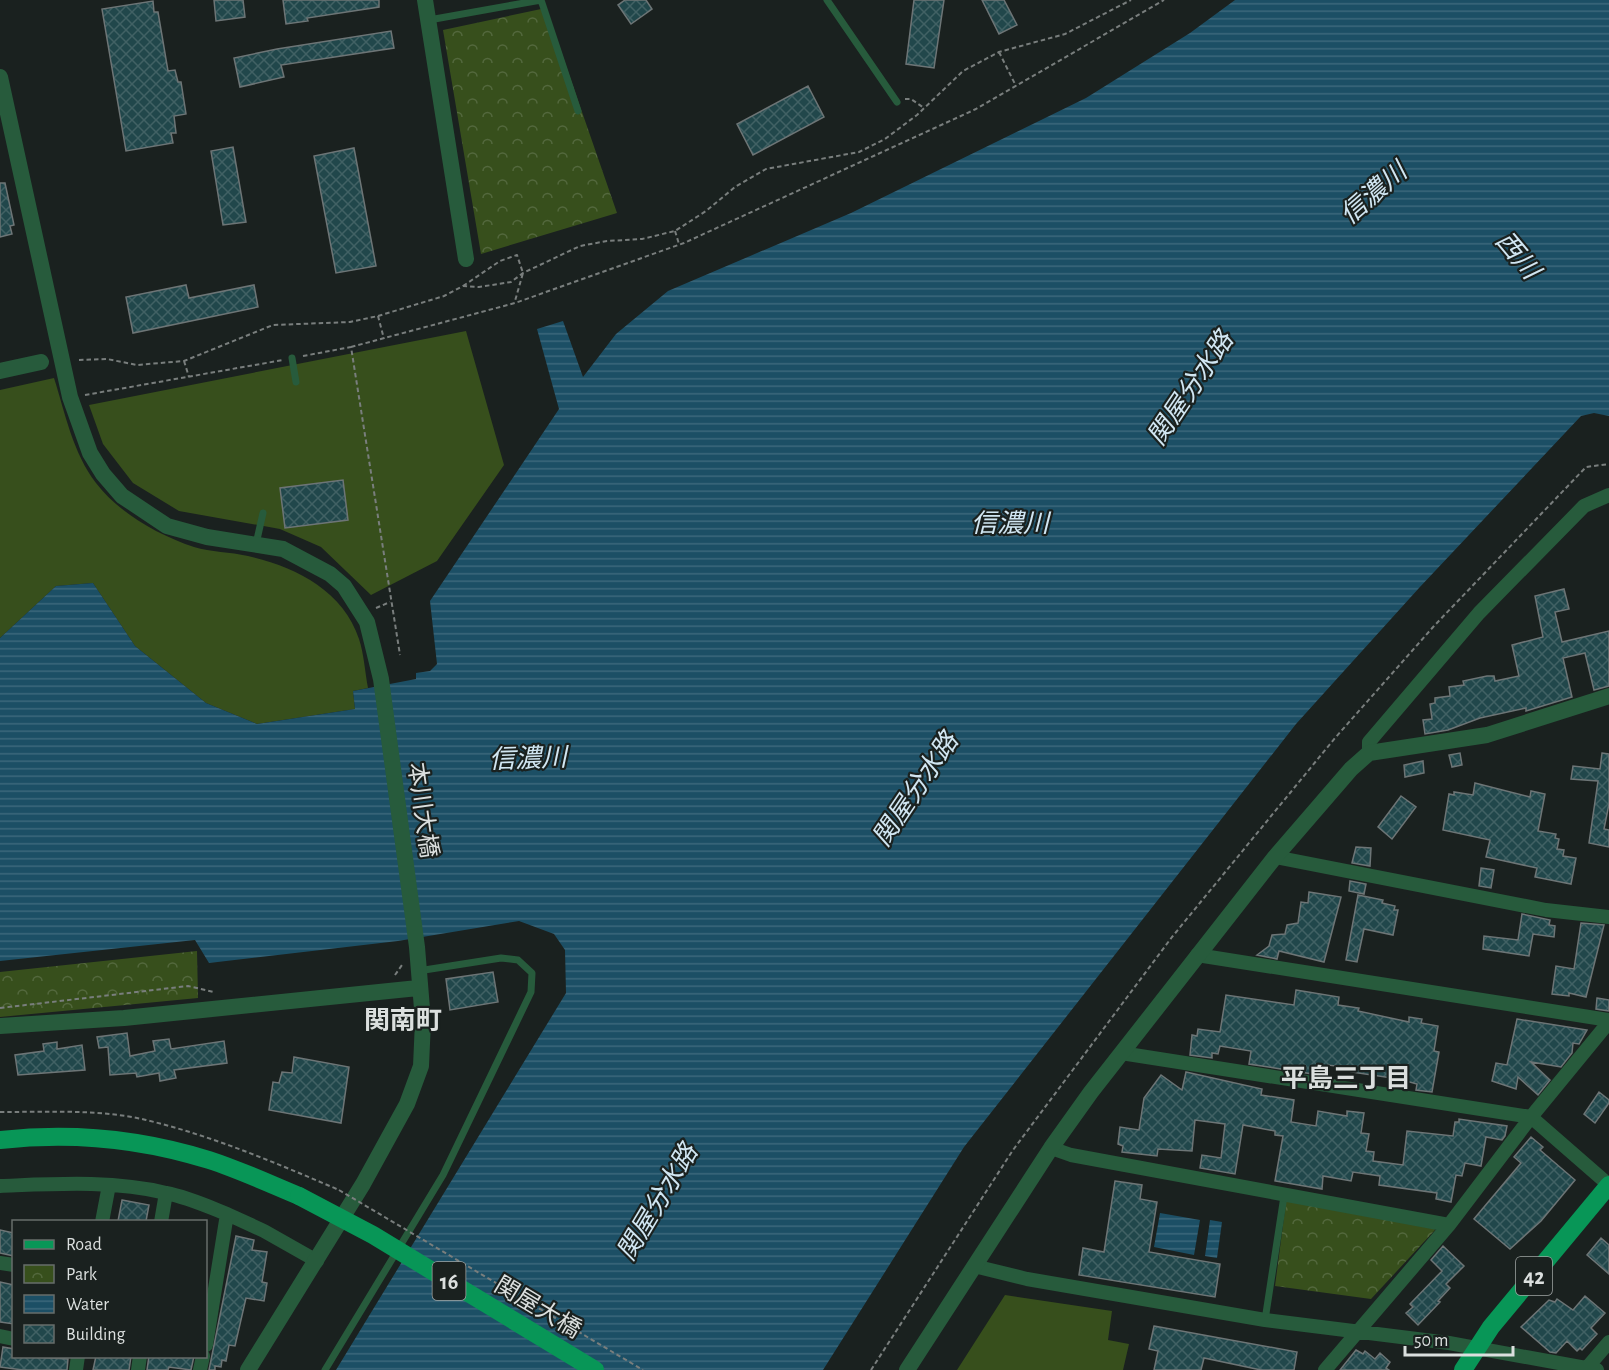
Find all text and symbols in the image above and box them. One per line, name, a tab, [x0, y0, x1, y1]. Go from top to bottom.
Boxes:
water label: 信濃川	[1335, 156, 1414, 229]
water label: 西川	[1491, 227, 1546, 286]
water label: 関屋分水路	[1143, 325, 1239, 450]
water label: 信濃川	[971, 510, 1052, 537]
water label: 関屋分水路	[868, 726, 964, 851]
water label: 信濃川	[489, 744, 570, 773]
street label: 本川大橋	[403, 761, 443, 859]
district label: 関南町	[364, 1007, 442, 1034]
district label: 平島三丁目	[1281, 1064, 1411, 1092]
water label: 関屋分水路	[612, 1138, 704, 1265]
legend	[12, 1220, 207, 1358]
text: Road	[66, 1236, 102, 1254]
road number: 42	[1516, 1257, 1552, 1295]
road number: 16	[432, 1262, 466, 1300]
text: Park	[66, 1266, 98, 1284]
street label: 関屋大橋	[490, 1271, 586, 1343]
text: Water	[66, 1296, 109, 1314]
scale bar	[1405, 1319, 1513, 1357]
text: Building	[66, 1326, 126, 1344]
text: 50 m	[1414, 1332, 1448, 1350]

